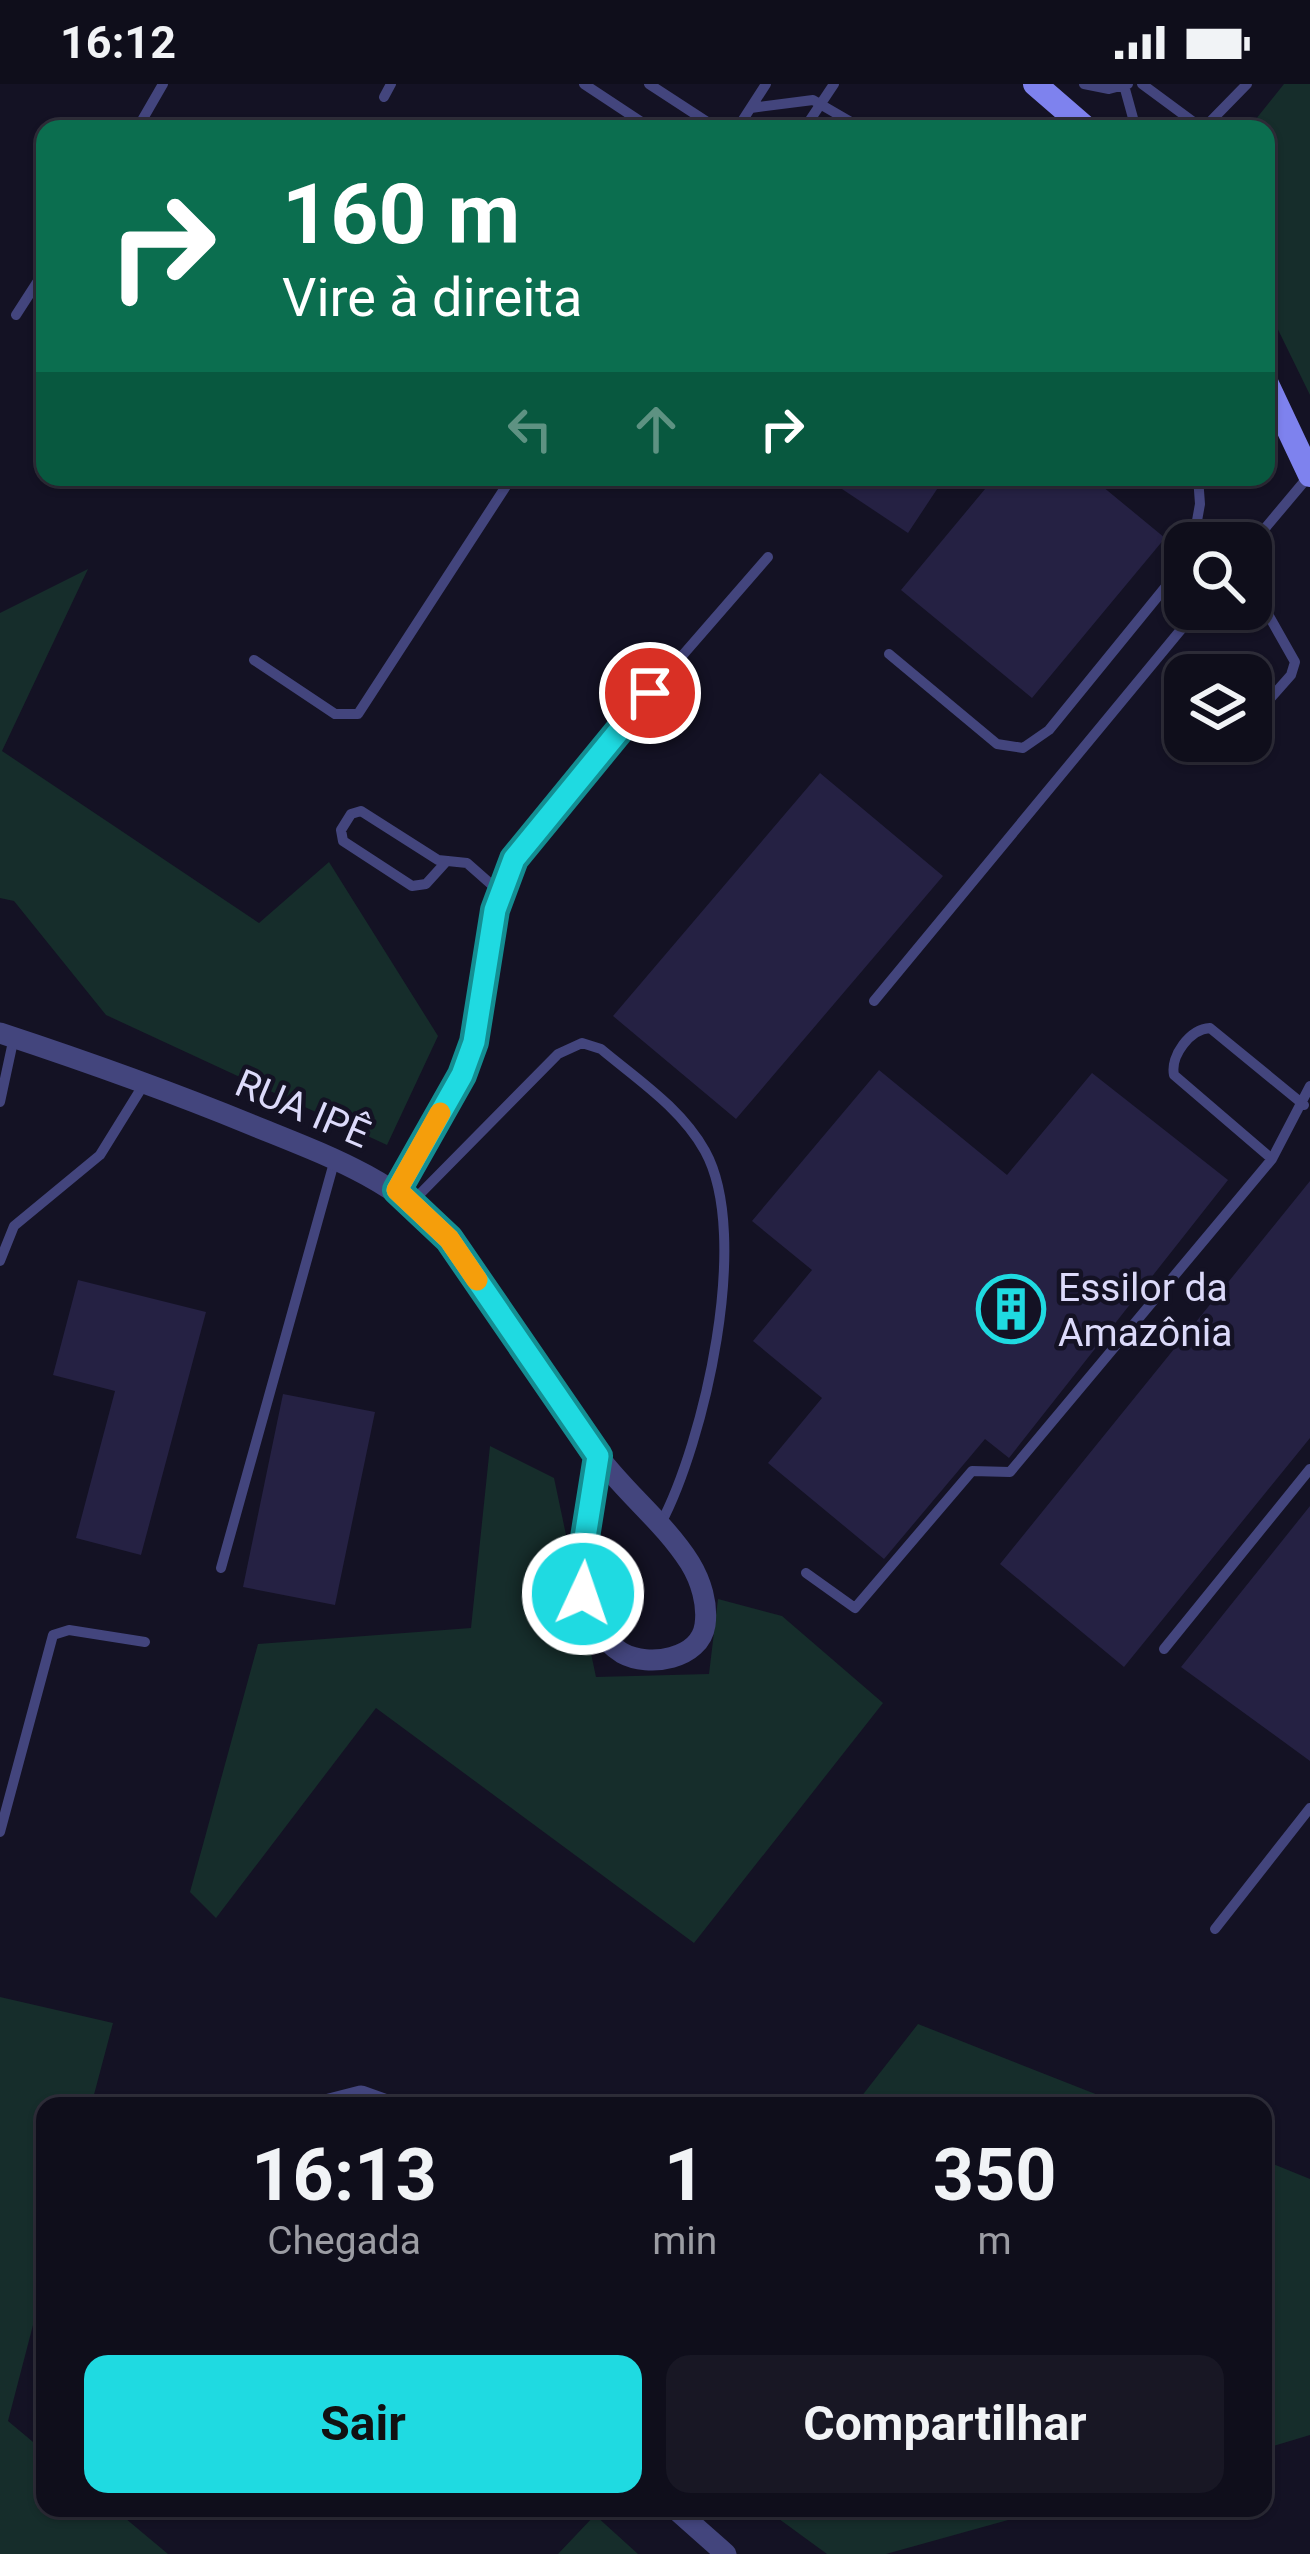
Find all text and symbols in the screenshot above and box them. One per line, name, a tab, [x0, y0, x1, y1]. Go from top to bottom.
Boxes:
text: 16:12	[60, 16, 176, 69]
text: 160 m	[282, 165, 520, 264]
icon: right	[84, 168, 240, 324]
text: Vire à direita	[282, 266, 582, 329]
icon: left	[497, 396, 563, 462]
icon: ahead	[623, 396, 689, 462]
icon: right	[749, 396, 815, 462]
map controls	[1164, 522, 1272, 762]
button: search	[1164, 522, 1272, 630]
pin	[599, 642, 701, 744]
button: layers	[1164, 654, 1272, 762]
icon: arrive	[617, 660, 683, 726]
street label: RUA IPÊ	[229, 1060, 377, 1158]
place label: Essilor da Amazônia	[1058, 1265, 1232, 1356]
building icon: Essilor da Amazônia	[976, 1274, 1046, 1344]
position arrow	[520, 1531, 646, 1657]
text: 16:13	[251, 2133, 437, 2218]
text: 1	[664, 2133, 705, 2218]
text: 350	[933, 2133, 1057, 2218]
text: Chegada	[267, 2218, 421, 2264]
text: min	[652, 2218, 717, 2264]
text: m	[978, 2218, 1012, 2264]
button: Sair	[84, 2355, 642, 2493]
button: Compartilhar	[666, 2355, 1224, 2493]

